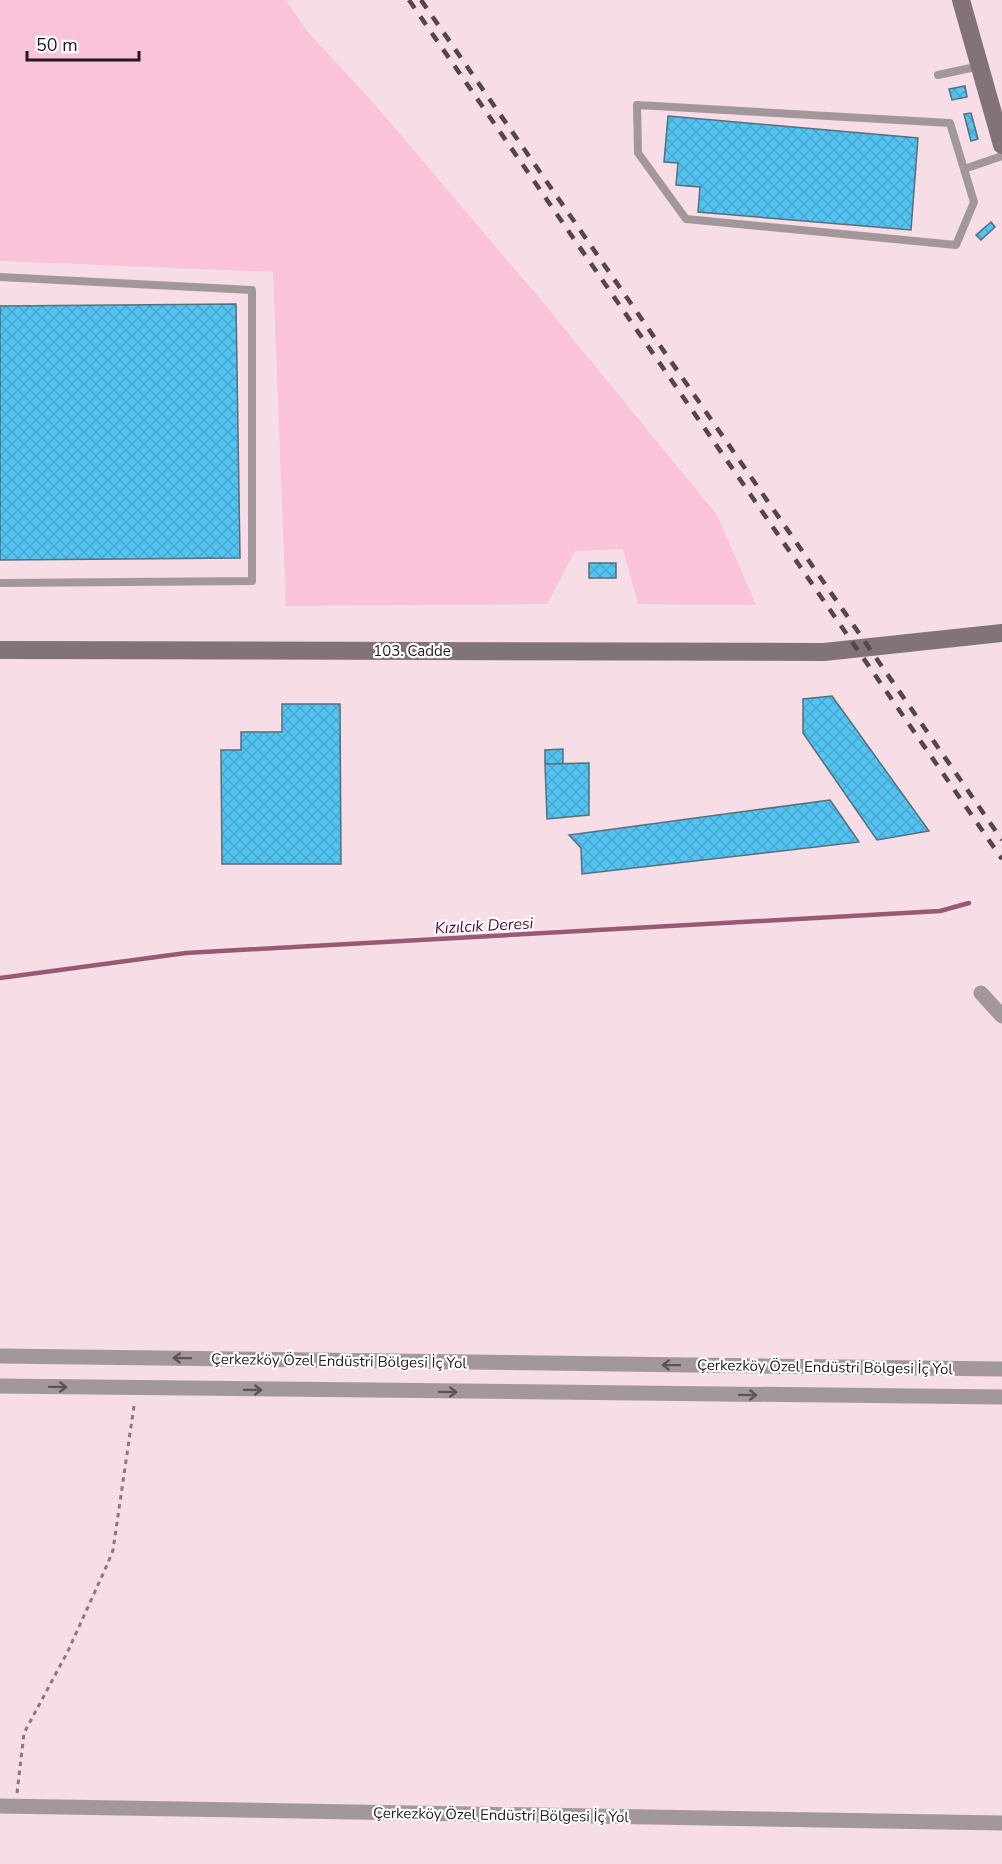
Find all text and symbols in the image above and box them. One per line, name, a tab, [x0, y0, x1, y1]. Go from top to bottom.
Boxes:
scale bar	[27, 24, 140, 62]
text: 50 m	[36, 33, 78, 57]
street label: 103. Cadde	[373, 641, 451, 661]
water label: Kızılcık Deresi	[434, 912, 534, 940]
street label: Çerkezköy Özel Endüstri Bölgesi İç Yol	[211, 1349, 468, 1373]
one-way arrow	[172, 1352, 192, 1364]
street label: Çerkezköy Özel Endüstri Bölgesi İç Yol	[697, 1355, 954, 1379]
one-way arrow	[661, 1359, 681, 1371]
one-way arrow	[48, 1381, 68, 1393]
one-way arrow	[243, 1384, 263, 1396]
one-way arrow	[438, 1386, 458, 1398]
one-way arrow	[738, 1390, 758, 1401]
street label: Çerkezköy Özel Endüstri Bölgesi İç Yol	[373, 1803, 630, 1827]

